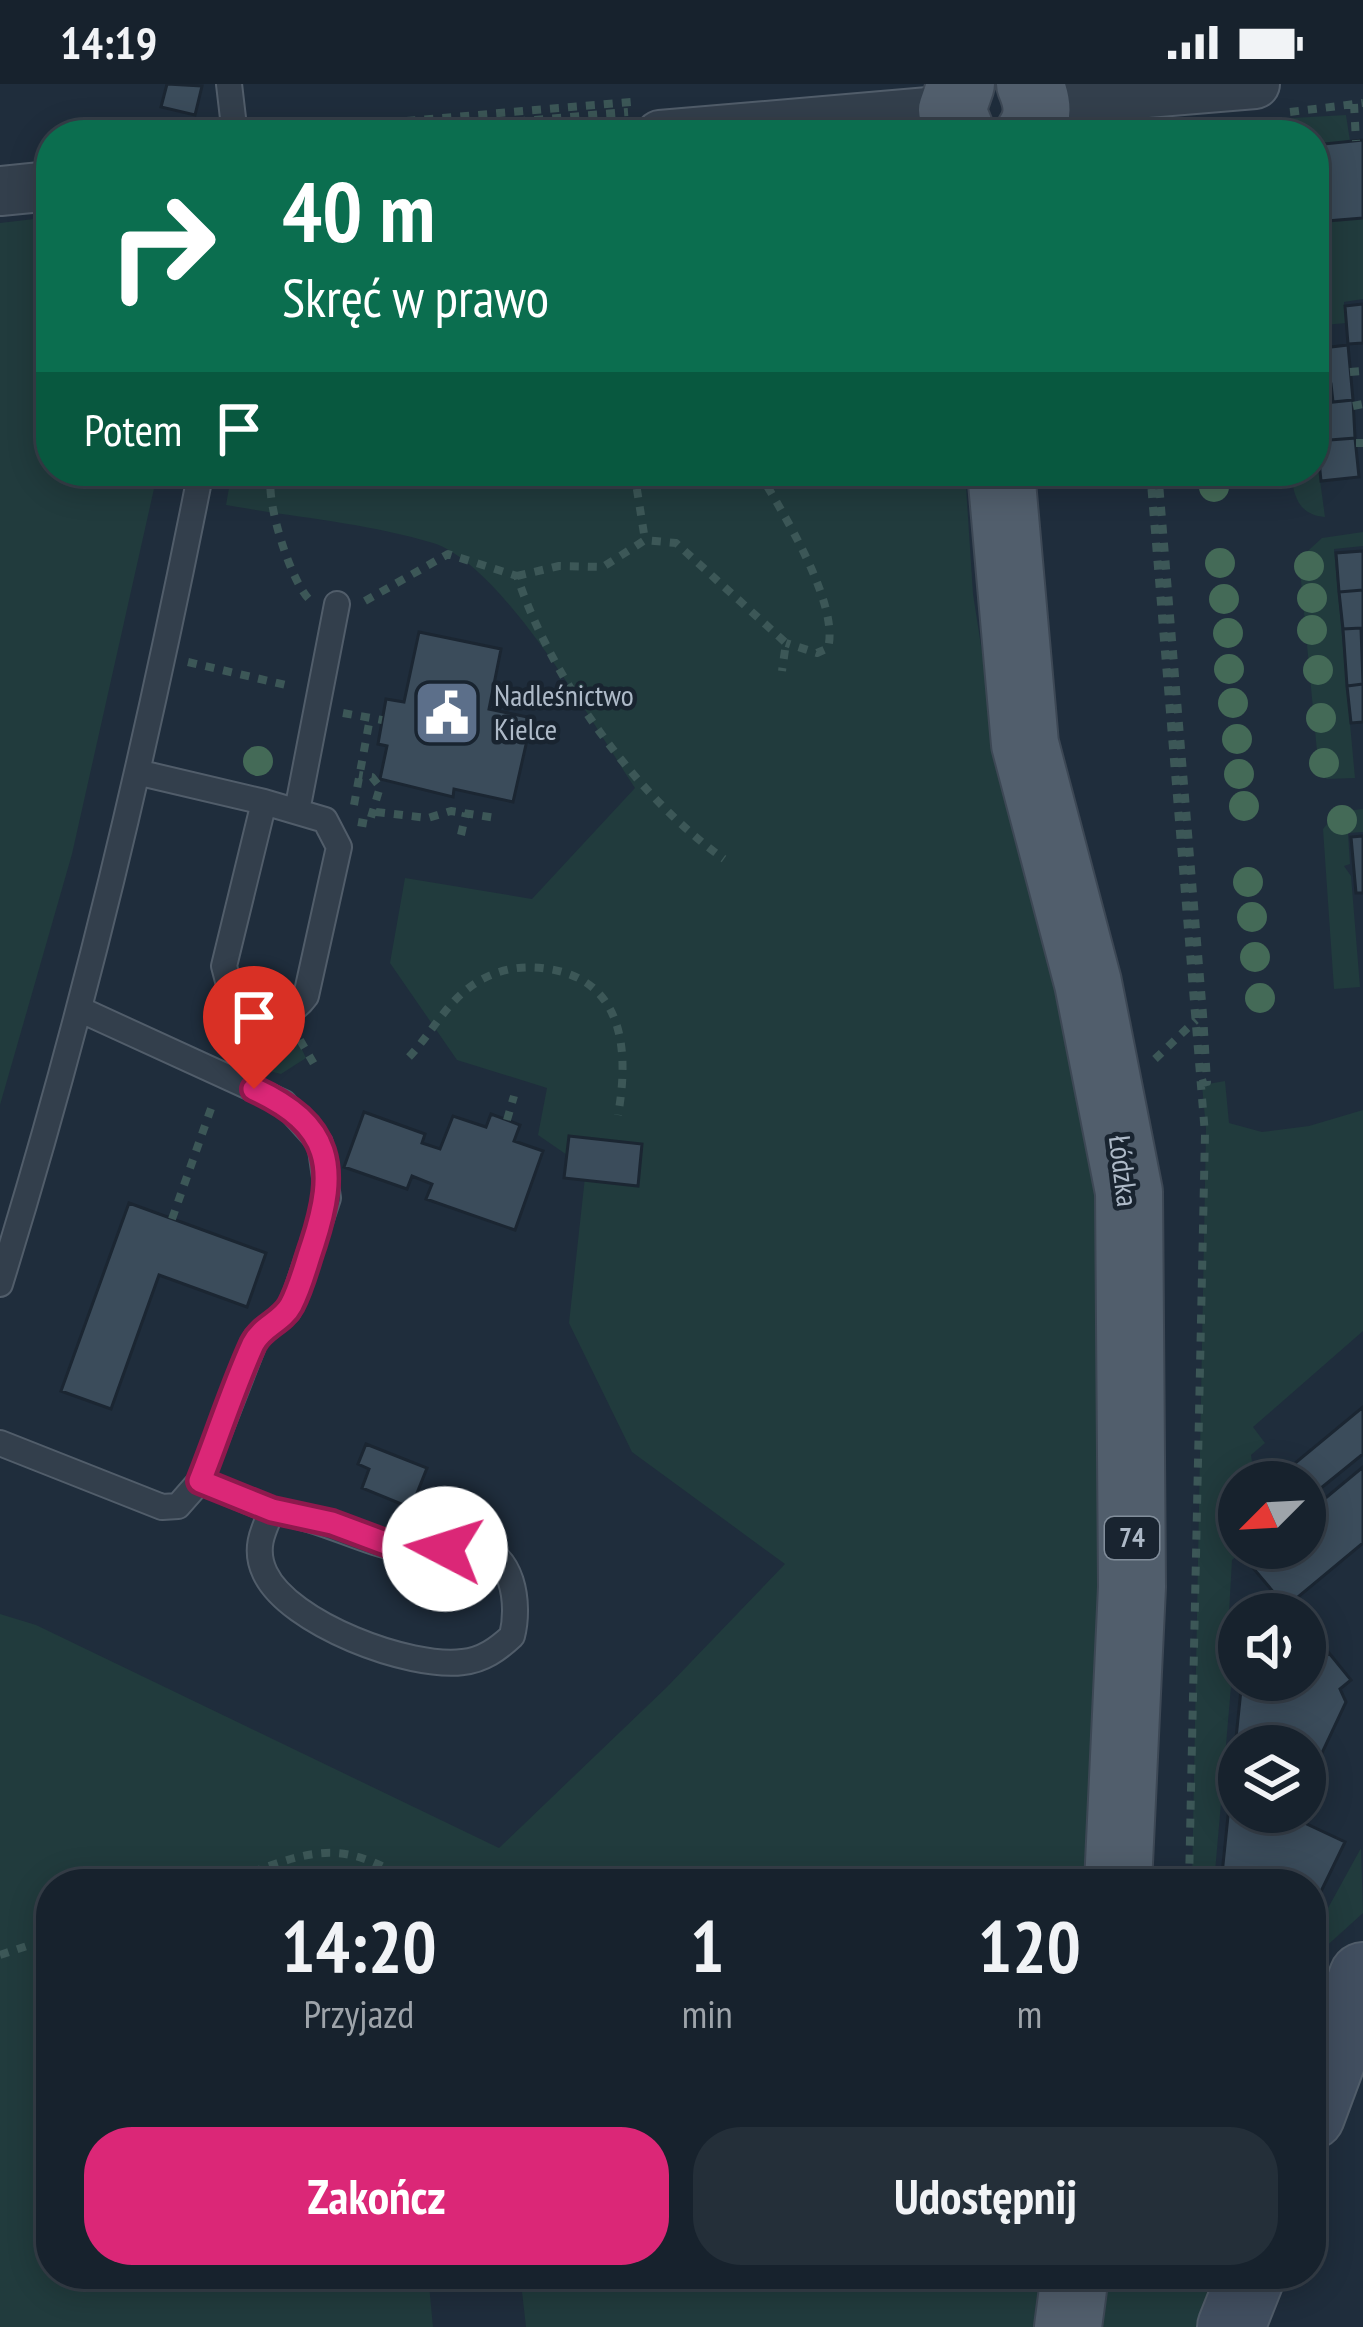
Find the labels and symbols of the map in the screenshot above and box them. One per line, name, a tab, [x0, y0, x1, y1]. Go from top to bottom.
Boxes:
place label: Nadleśnictwo Kielce	[494, 675, 634, 748]
public building icon: Nadleśnictwo Kielce	[412, 678, 482, 748]
pin	[203, 966, 305, 1089]
street label: Łódzka	[1101, 1133, 1148, 1209]
north arrow	[1218, 1461, 1326, 1569]
position arrow	[382, 1486, 508, 1612]
road number: 74	[1105, 1517, 1159, 1559]

